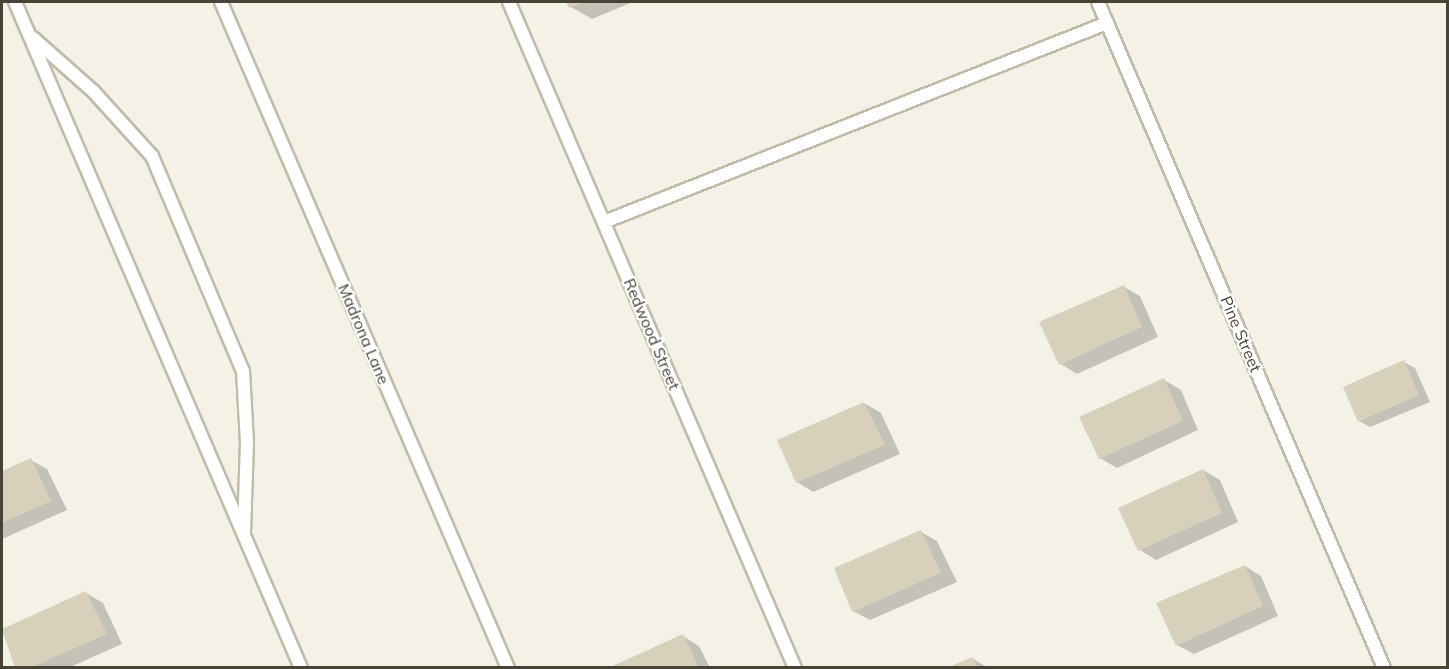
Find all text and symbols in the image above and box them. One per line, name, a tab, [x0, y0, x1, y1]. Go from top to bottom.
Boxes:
street label: Redwood Street	[620, 275, 684, 393]
street label: Madrona Lane	[334, 281, 394, 387]
street label: Pine Street	[1216, 293, 1266, 375]

